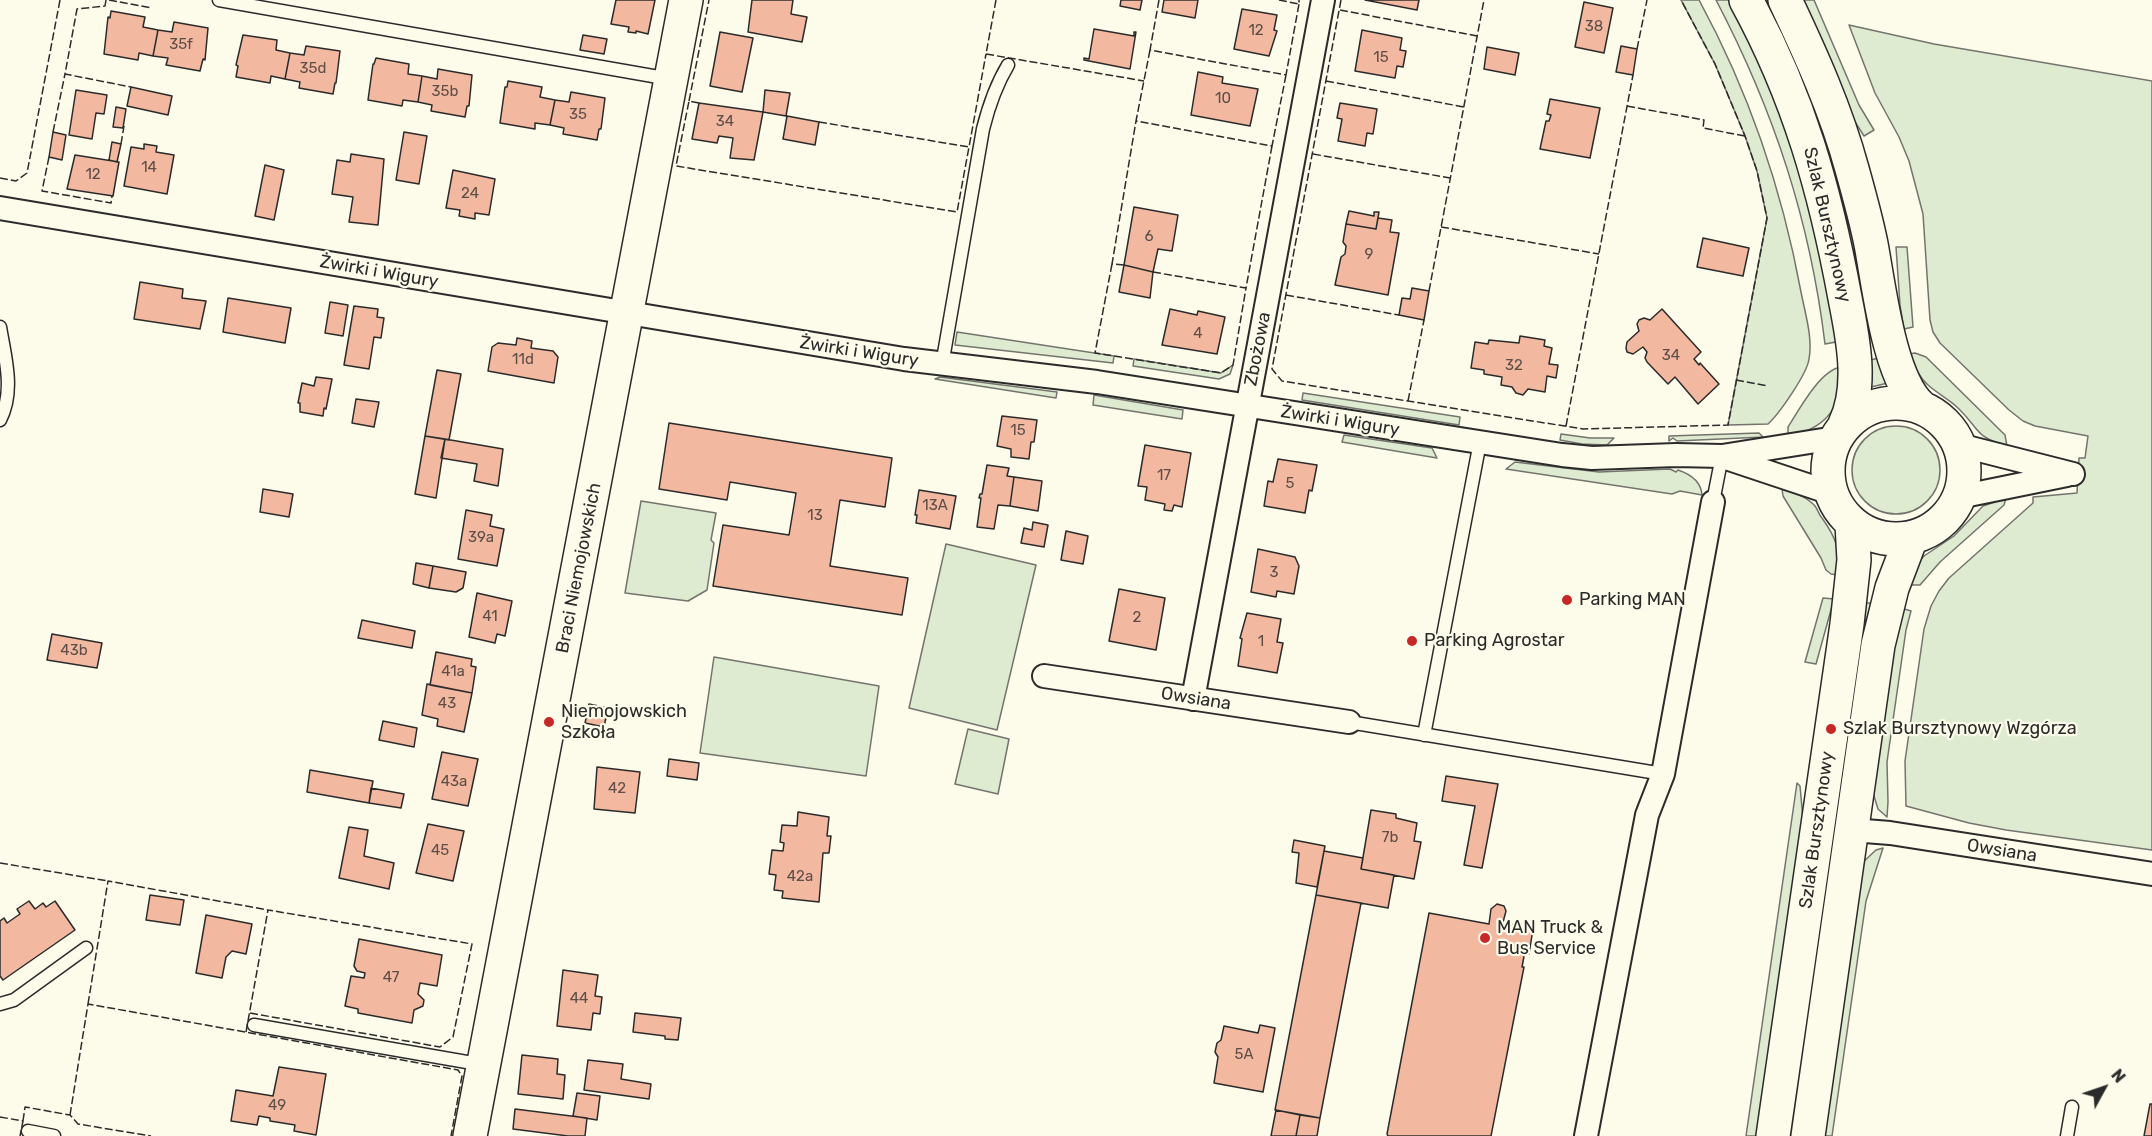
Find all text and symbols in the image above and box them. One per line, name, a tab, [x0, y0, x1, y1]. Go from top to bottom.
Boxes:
house number: 38	[1585, 18, 1603, 36]
house number: 12	[1248, 22, 1264, 40]
house number: 35f	[169, 36, 193, 54]
house number: 15	[1373, 49, 1389, 67]
house number: 35d	[300, 60, 326, 78]
house number: 35b	[432, 83, 458, 101]
house number: 10	[1215, 90, 1231, 108]
house number: 35	[569, 106, 587, 124]
house number: 34	[716, 113, 734, 131]
street label: Szlak Bursztynowy	[1799, 145, 1855, 305]
house number: 14	[141, 159, 157, 177]
house number: 12	[85, 166, 101, 184]
house number: 24	[461, 185, 479, 203]
house number: 6	[1144, 228, 1154, 246]
house number: 9	[1365, 246, 1373, 264]
street label: Żwirki i Wigury	[318, 251, 440, 293]
street label: Zbożowa	[1240, 310, 1276, 388]
house number: 4	[1193, 325, 1203, 343]
street label: Żwirki i Wigury	[798, 332, 920, 372]
house number: 34	[1662, 347, 1680, 365]
house number: 11d	[512, 351, 534, 369]
house number: 32	[1505, 357, 1523, 375]
street label: Żwirki i Wigury	[1279, 401, 1401, 441]
house number: 15	[1010, 422, 1026, 440]
house number: 17	[1157, 467, 1171, 485]
house number: 5	[1286, 475, 1294, 493]
street label: Braci Niemojowskich	[552, 481, 606, 655]
house number: 13A	[922, 497, 948, 515]
house number: 13	[807, 507, 823, 525]
house number: 39a	[468, 529, 494, 547]
house number: 3	[1269, 564, 1279, 582]
place label: Parking MAN	[1579, 589, 1686, 611]
marker: Parking MAN	[1560, 593, 1574, 607]
house number: 41	[482, 608, 498, 626]
house number: 2	[1133, 609, 1141, 627]
place label: Parking Agrostar	[1424, 630, 1565, 652]
house number: 1	[1258, 633, 1264, 651]
marker: Parking Agrostar	[1405, 634, 1419, 648]
house number: 43b	[60, 642, 88, 660]
house number: 41a	[441, 663, 465, 681]
street label: Owsiana	[1159, 683, 1233, 715]
house number: 43	[438, 695, 456, 713]
place label: Niemojowskich Szkoła	[561, 701, 687, 744]
marker: Niemojowskich Szkoła	[542, 715, 556, 729]
place label: Szlak Bursztynowy Wzgórza	[1843, 718, 2077, 740]
marker: Szlak Bursztynowy Wzgórza	[1824, 722, 1838, 736]
street label: Szlak Bursztynowy	[1795, 750, 1839, 910]
house number: 43a	[441, 773, 467, 791]
house number: 42	[608, 780, 626, 798]
house number: 7b	[1382, 829, 1398, 847]
street label: Owsiana	[1965, 835, 2039, 867]
house number: 45	[431, 842, 449, 860]
house number: 42a	[787, 868, 813, 886]
place label: MAN Truck & Bus Service	[1497, 917, 1603, 960]
marker: MAN Truck & Bus Service	[1478, 931, 1492, 945]
house number: 47	[383, 969, 399, 987]
house number: 44	[570, 990, 588, 1008]
house number: 5A	[1235, 1046, 1253, 1064]
north arrow	[2074, 1058, 2134, 1118]
text: N	[2107, 1066, 2129, 1087]
house number: 49	[268, 1097, 286, 1115]

